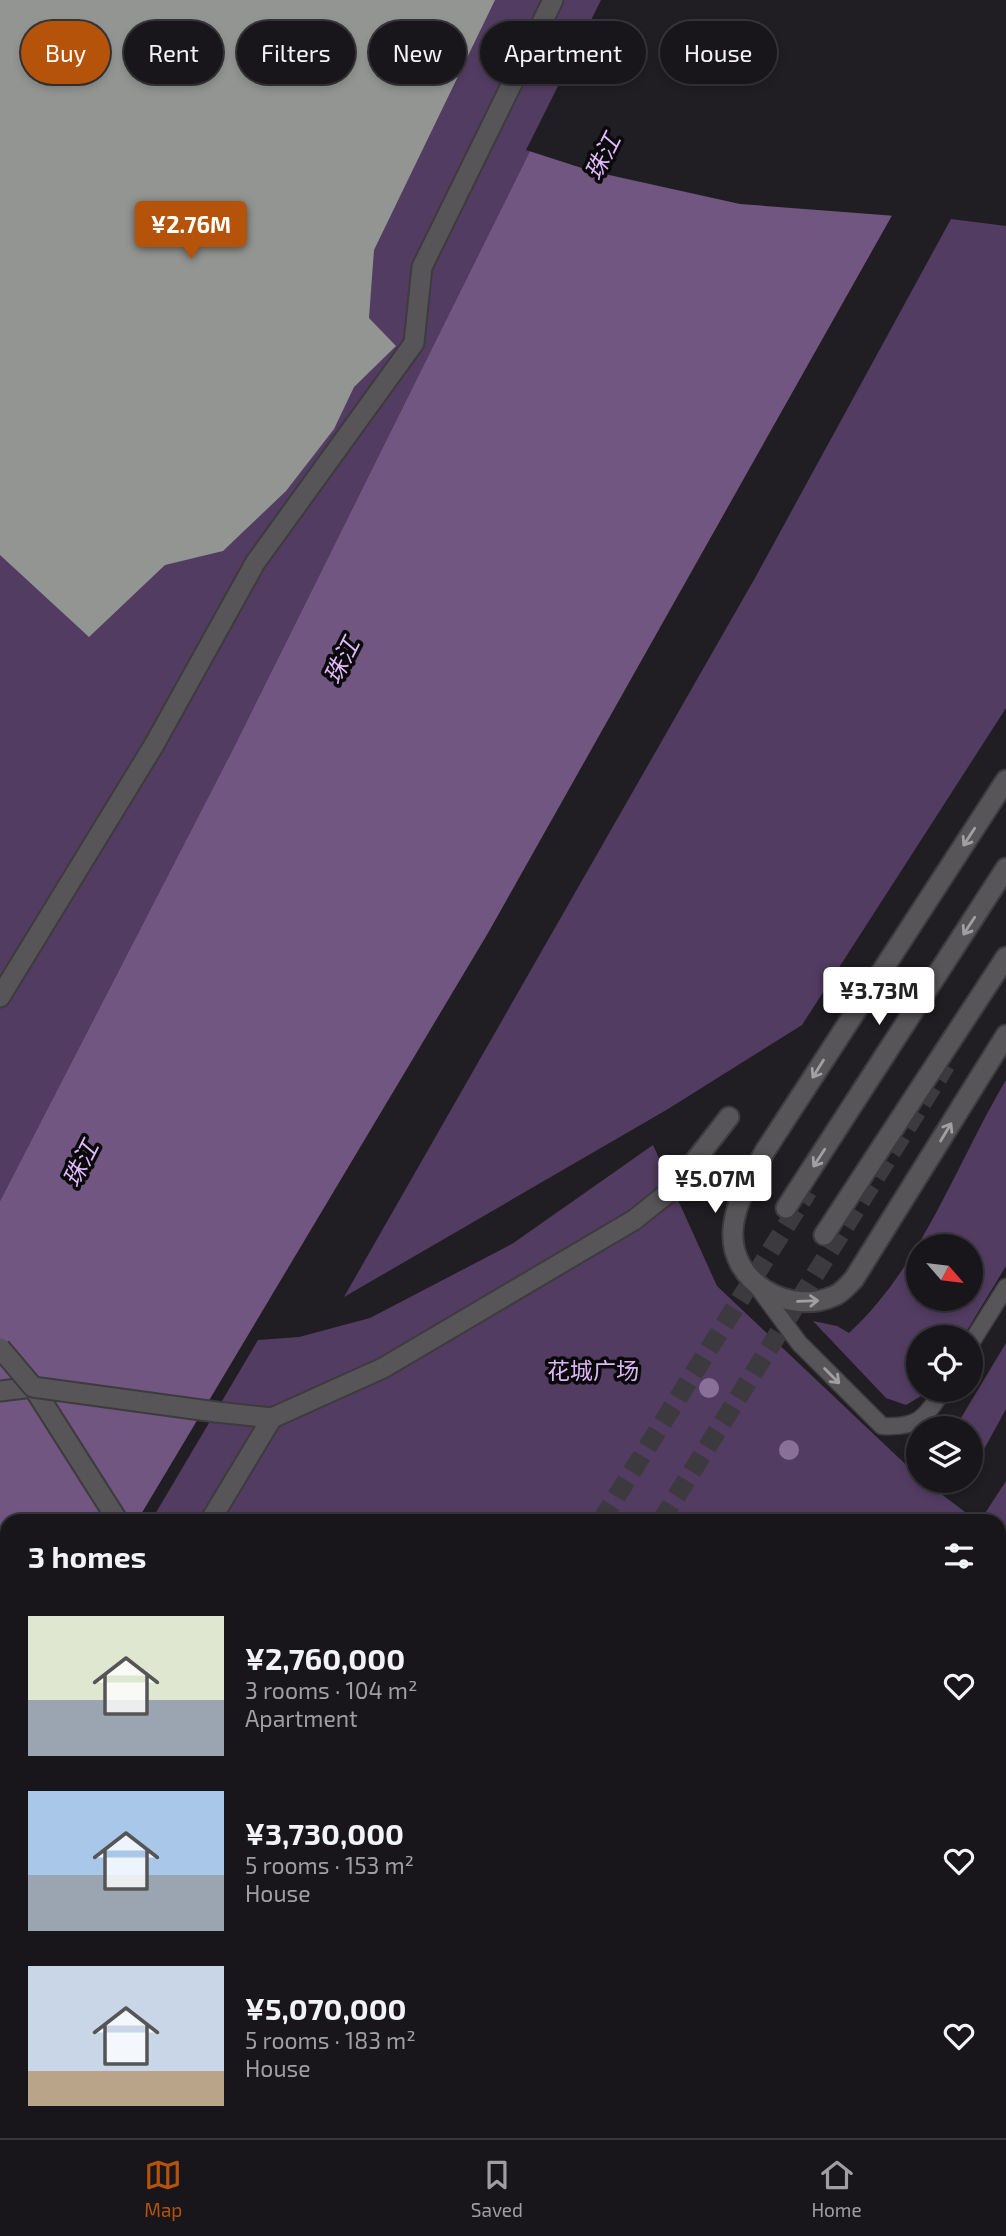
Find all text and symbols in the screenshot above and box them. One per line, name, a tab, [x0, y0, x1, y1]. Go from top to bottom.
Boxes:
chip: Buy	[21, 21, 110, 84]
chip: Rent	[124, 21, 223, 84]
chip: Filters	[237, 21, 355, 84]
chip: New	[369, 21, 466, 84]
chip: Apartment	[480, 21, 646, 84]
chip: House	[660, 21, 777, 84]
water label: 珠江	[578, 126, 627, 184]
pin: ¥2.76M	[134, 202, 248, 261]
text: ¥2.76M	[151, 210, 231, 238]
water label: 珠江	[317, 630, 366, 688]
one-way arrow	[961, 827, 976, 846]
one-way arrow	[962, 915, 976, 935]
pin: ¥3.73M	[822, 968, 936, 1027]
text: ¥3.73M	[839, 976, 919, 1004]
one-way arrow	[811, 1058, 825, 1078]
one-way arrow	[939, 1122, 953, 1142]
water label: 珠江	[56, 1133, 105, 1191]
one-way arrow	[811, 1148, 826, 1167]
pin: ¥5.07M	[658, 1156, 772, 1215]
text: ¥5.07M	[674, 1164, 756, 1192]
north arrow	[906, 1234, 984, 1311]
map controls	[906, 1234, 983, 1493]
one-way arrow	[796, 1295, 819, 1308]
button: locate	[906, 1325, 983, 1402]
park label: 花城广场	[547, 1356, 639, 1384]
one-way arrow	[823, 1367, 840, 1384]
button: layers	[906, 1416, 983, 1493]
icon: filters	[940, 1537, 978, 1575]
text: 3 homes	[28, 1538, 147, 1574]
text: ¥2,760,000	[245, 1640, 405, 1676]
icon: home	[84, 1644, 168, 1728]
icon: heart	[940, 1667, 978, 1705]
text: 3 rooms · 104 m²	[245, 1676, 417, 1704]
text: Apartment	[245, 1704, 358, 1732]
text: ¥3,730,000	[245, 1815, 404, 1851]
icon: home	[84, 1819, 168, 1903]
icon: heart	[940, 1842, 978, 1880]
text: 5 rooms · 153 m²	[245, 1851, 414, 1879]
text: House	[245, 1879, 311, 1907]
text: ¥5,070,000	[245, 1990, 407, 2026]
icon: home	[84, 1994, 168, 2078]
icon: heart	[940, 2017, 978, 2055]
text: 5 rooms · 183 m²	[245, 2026, 416, 2054]
text: House	[245, 2054, 311, 2082]
tab: Map	[144, 2156, 182, 2221]
tab: Saved	[471, 2156, 523, 2221]
tab: Home	[811, 2156, 862, 2221]

